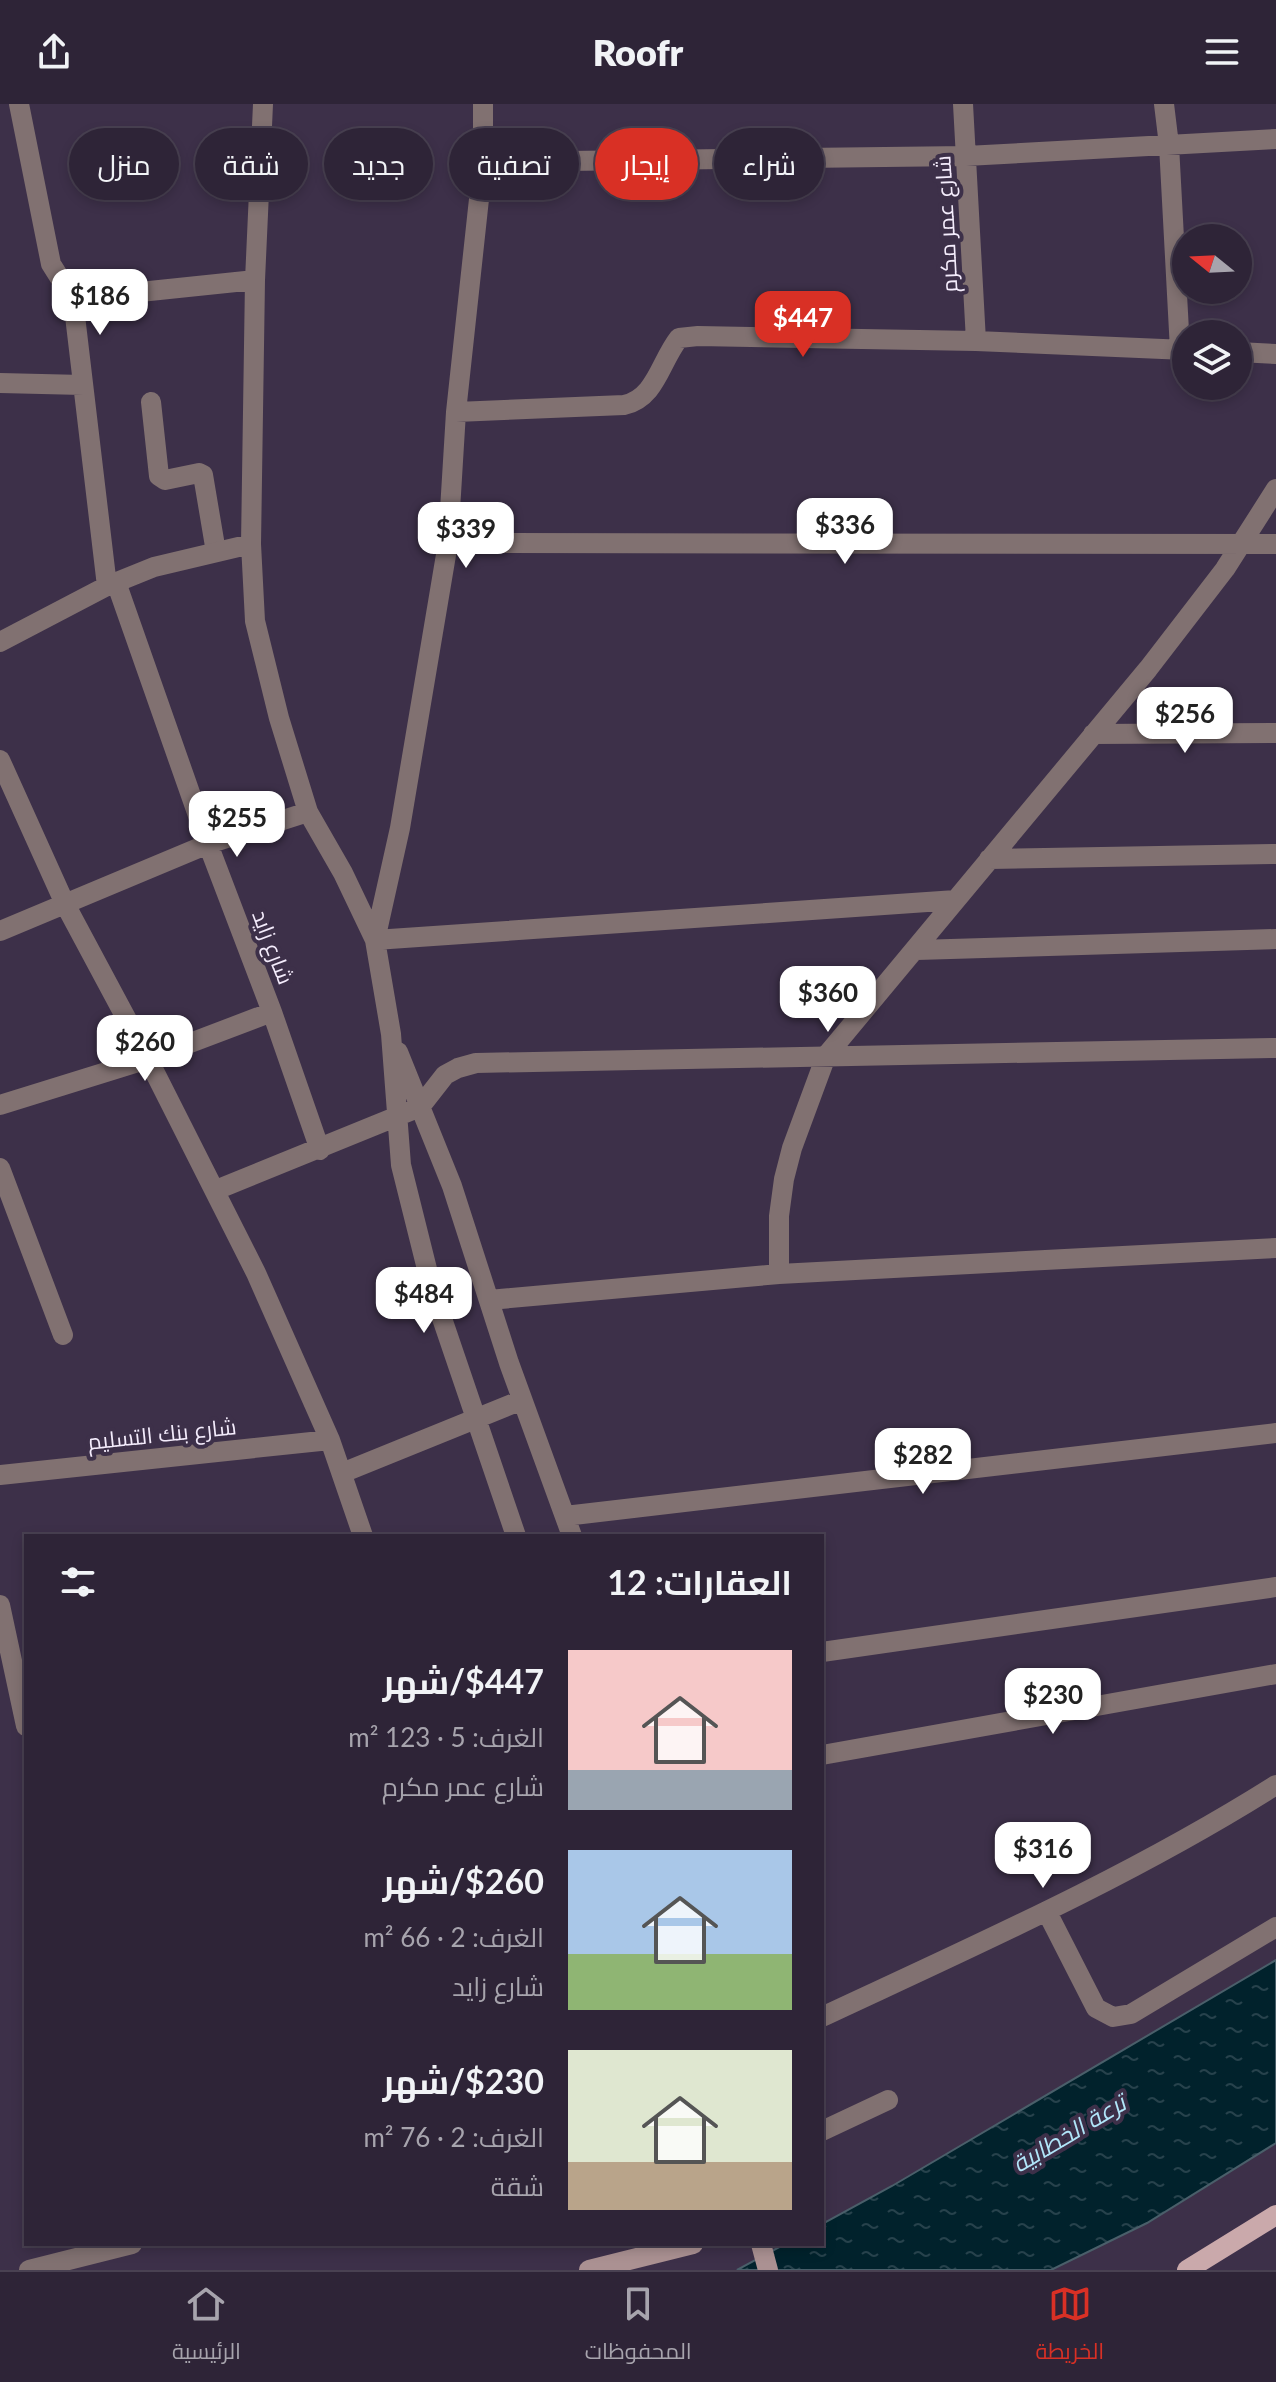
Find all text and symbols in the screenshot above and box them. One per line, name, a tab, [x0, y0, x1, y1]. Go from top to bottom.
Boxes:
icon: share	[32, 30, 76, 74]
text: Roofr	[593, 30, 683, 74]
icon: menu	[1200, 30, 1244, 74]
chip: منزل	[69, 128, 179, 200]
chip: شقة	[195, 128, 308, 200]
chip: جديد	[324, 128, 433, 200]
chip: تصفية	[449, 128, 579, 200]
chip: إيجار	[595, 128, 698, 200]
chip: شراء	[714, 128, 824, 200]
street label: شارع عمر مكرم	[928, 155, 966, 293]
north arrow	[1172, 224, 1252, 304]
map controls	[1172, 224, 1252, 400]
pin: $186	[53, 269, 147, 337]
text: $186	[70, 279, 130, 311]
pin: $447	[756, 291, 850, 359]
text: $447	[773, 301, 833, 333]
button: layers	[1172, 320, 1252, 400]
pin: $336	[798, 498, 892, 566]
pin: $339	[419, 502, 513, 570]
text: $336	[815, 508, 875, 540]
text: $339	[436, 512, 496, 544]
pin: $256	[1138, 687, 1232, 755]
text: $256	[1155, 697, 1215, 729]
pin: $255	[190, 791, 284, 859]
text: $255	[207, 801, 267, 833]
street label: شارع زايد	[245, 906, 300, 989]
pin: $360	[781, 966, 875, 1034]
text: $360	[798, 976, 858, 1008]
pin: $260	[98, 1015, 192, 1083]
text: $260	[115, 1025, 175, 1057]
pin: $484	[377, 1267, 471, 1335]
text: $484	[394, 1277, 454, 1309]
street label: شارع بنك التسليم	[86, 1412, 238, 1458]
pin: $282	[876, 1428, 970, 1496]
text: $282	[893, 1438, 953, 1470]
icon: filters	[56, 1560, 100, 1604]
text: العقارات: 12	[607, 1561, 792, 1602]
text: $447/شهر	[383, 1660, 544, 1701]
pin: $230	[1006, 1668, 1100, 1736]
text: $230	[1023, 1678, 1083, 1710]
icon: home	[632, 1682, 728, 1778]
text: الغرف: 5 · 123 m²	[348, 1721, 544, 1753]
text: شارع عمر مكرم	[382, 1770, 544, 1802]
pin: $316	[996, 1822, 1090, 1890]
text: $316	[1013, 1832, 1073, 1864]
text: $260/شهر	[383, 1860, 544, 1901]
icon: home	[632, 1882, 728, 1978]
text: الغرف: 2 · 66 m²	[363, 1921, 544, 1953]
text: شارع زايد	[452, 1970, 544, 2002]
text: $230/شهر	[383, 2060, 544, 2101]
icon: home	[632, 2082, 728, 2178]
water label: ترعة الخطابية	[1006, 2085, 1135, 2179]
text: الغرف: 2 · 76 m²	[363, 2121, 544, 2153]
text: شقة	[491, 2170, 544, 2202]
tab: الرئيسية	[172, 2282, 241, 2372]
tab: المحفوظات	[585, 2282, 692, 2372]
tab: الخريطة	[1035, 2282, 1104, 2372]

